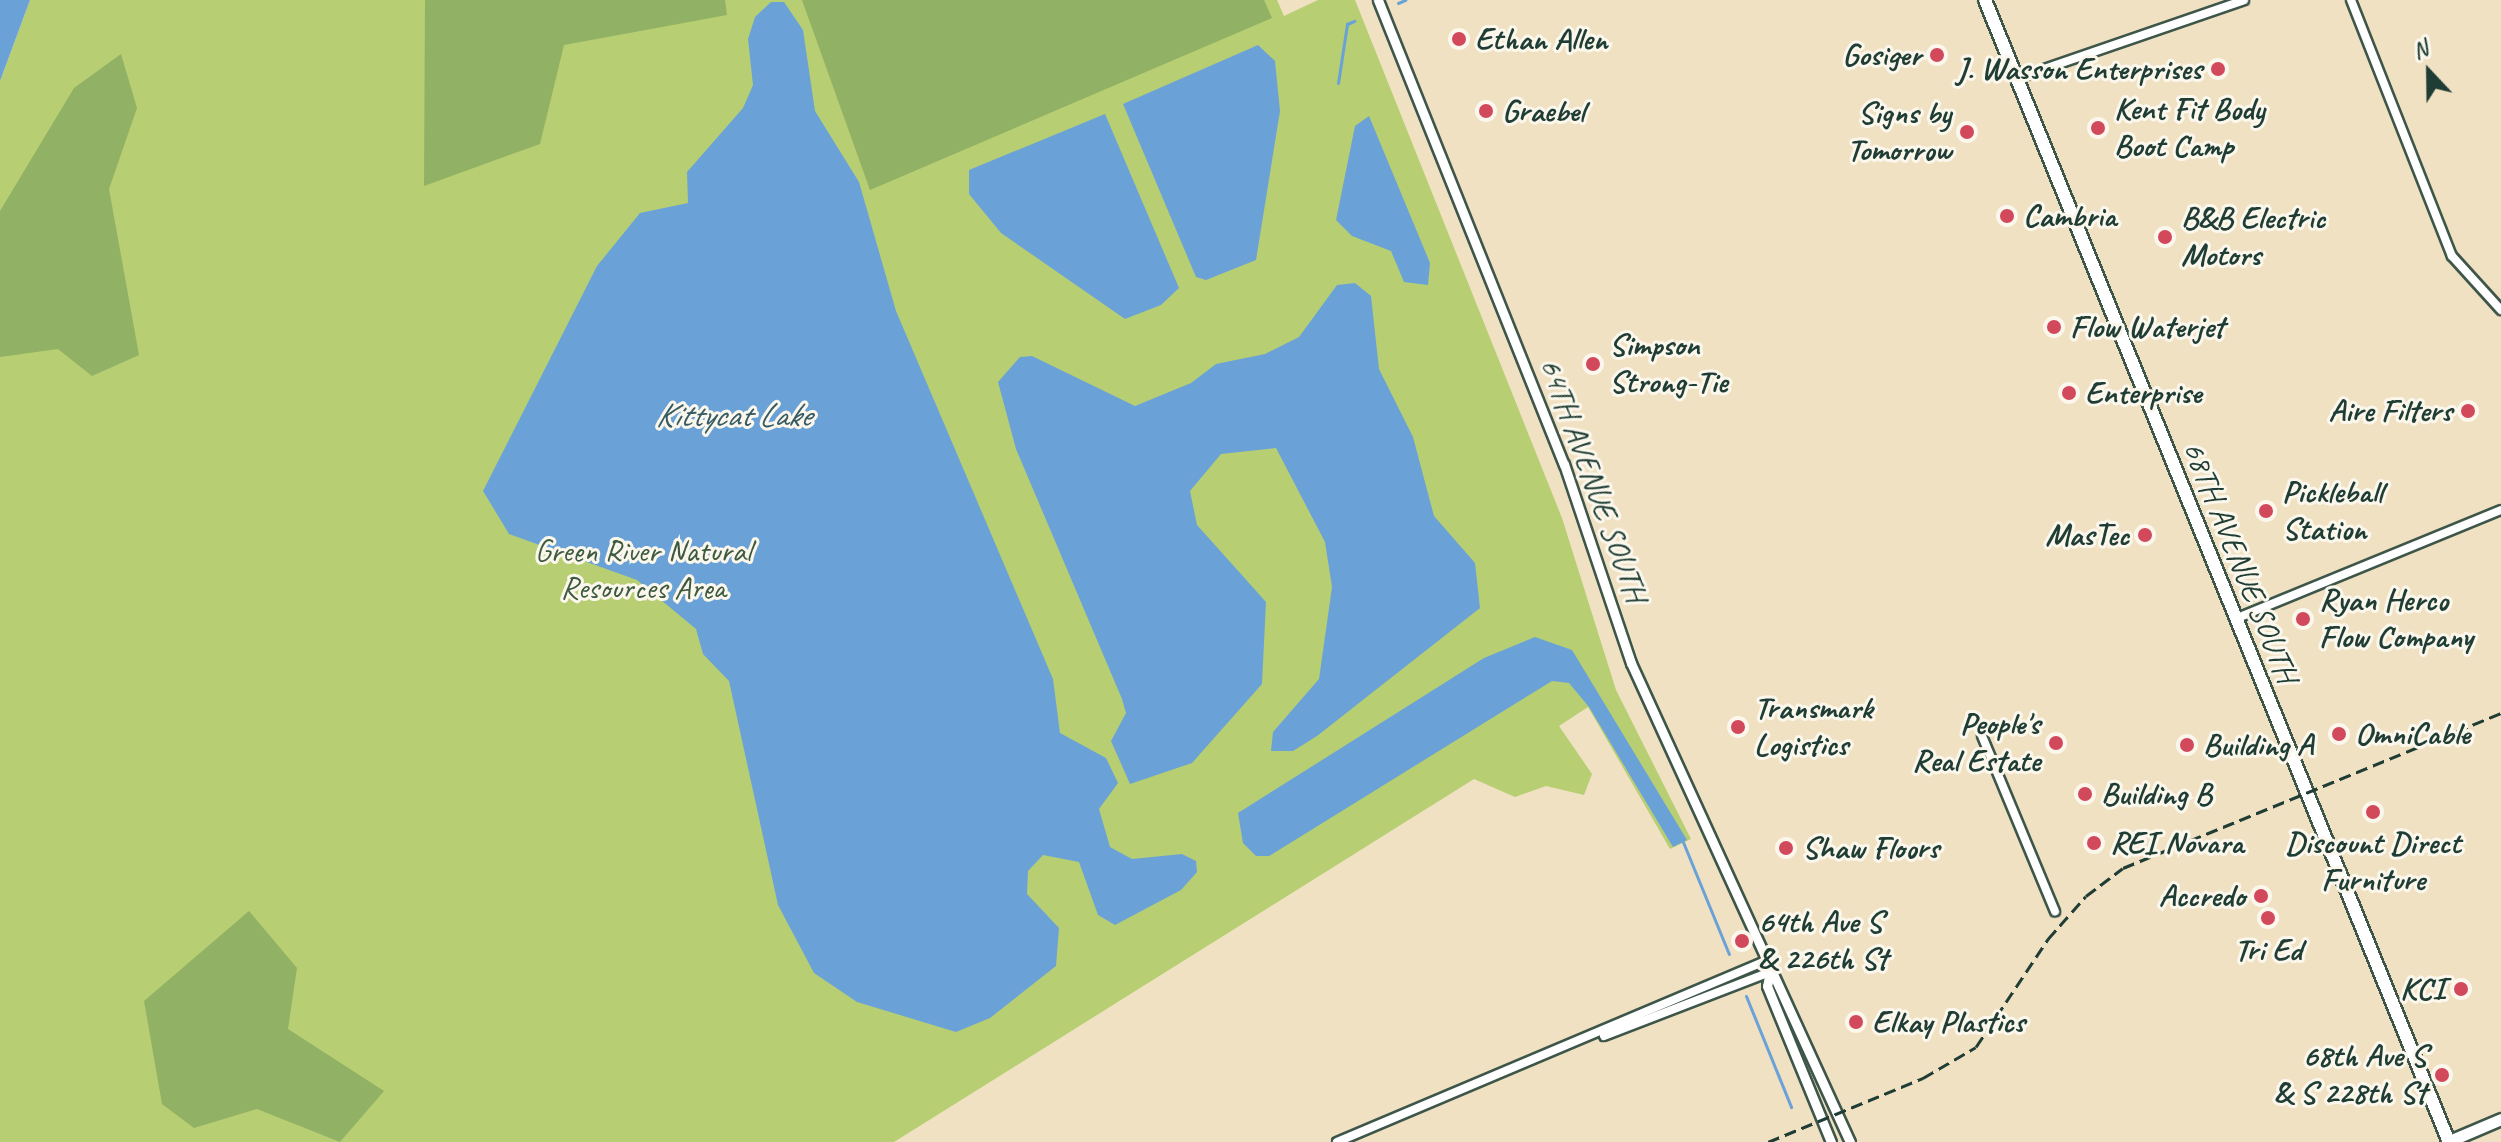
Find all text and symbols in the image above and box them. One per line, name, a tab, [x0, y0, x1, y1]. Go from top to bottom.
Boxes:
place label: Ethan Allen	[1475, 20, 1607, 58]
marker: Ethan Allen	[1450, 30, 1468, 48]
north arrow	[2389, 32, 2469, 112]
text: N	[2408, 34, 2432, 65]
place label: Gosiger	[1842, 36, 1921, 74]
marker: Gosiger	[1928, 46, 1946, 64]
place label: J. Wasson Enterprises	[1957, 50, 2202, 88]
marker: J. Wasson Enterprises	[2209, 60, 2227, 78]
place label: Kent Fit Body Boot Camp	[2114, 91, 2265, 166]
place label: Graebel	[1502, 92, 1585, 130]
place label: Signs by Tomorrow	[1847, 95, 1951, 170]
marker: Graebel	[1477, 102, 1495, 120]
marker: Kent Fit Body Boot Camp	[2089, 119, 2107, 137]
marker: Signs by Tomorrow	[1958, 123, 1976, 141]
place label: Cambria	[2023, 197, 2116, 235]
place label: B&B Electric Motors	[2181, 200, 2325, 275]
marker: Cambria	[1998, 207, 2016, 225]
marker: B&B Electric Motors	[2156, 228, 2174, 246]
place label: Flow Waterjet	[2070, 308, 2225, 346]
marker: Flow Waterjet	[2045, 318, 2063, 336]
place label: Simpson Strong-Tie	[1609, 327, 1728, 402]
street label: 64TH AVENUE SOUTH	[1531, 354, 1655, 606]
marker: Simpson Strong-Tie	[1584, 355, 1602, 373]
place label: Enterprise	[2085, 374, 2201, 412]
marker: Enterprise	[2060, 384, 2078, 402]
place label: Aire Filters	[2328, 392, 2452, 430]
water label: Kittycat Lake	[655, 395, 811, 435]
marker: Aire Filters	[2459, 402, 2477, 420]
street label: 68TH AVENUE SOUTH	[2174, 437, 2306, 687]
place label: Pickleball Station	[2282, 474, 2383, 549]
marker: Pickleball Station	[2257, 502, 2275, 520]
place label: MasTec	[2045, 516, 2129, 554]
marker: MasTec	[2136, 526, 2154, 544]
park label: Green River Natural Resources Area	[533, 533, 753, 608]
place label: Ryan Herco Flow Company	[2319, 582, 2472, 657]
marker: Ryan Herco Flow Company	[2294, 610, 2312, 628]
place label: Transmark Logistics	[1754, 690, 1872, 765]
place label: People's Real Estate	[1911, 706, 2040, 781]
place label: OmniCable	[2355, 715, 2470, 753]
marker: Transmark Logistics	[1729, 718, 1747, 736]
marker: OmniCable	[2330, 725, 2348, 743]
place label: Building A	[2203, 726, 2313, 764]
marker: People's Real Estate	[2047, 734, 2065, 752]
marker: Building A	[2178, 736, 2196, 754]
place label: Building B	[2101, 775, 2211, 813]
marker: Building B	[2076, 785, 2094, 803]
marker: Discount Direct Furniture	[2364, 803, 2382, 821]
place label: REI Novara	[2110, 824, 2245, 862]
place label: Discount Direct Furniture	[2286, 825, 2460, 900]
place label: Shaw Floors	[1802, 829, 1939, 867]
marker: REI Novara	[2085, 834, 2103, 852]
marker: Shaw Floors	[1777, 839, 1795, 857]
place label: Accredo	[2159, 877, 2245, 915]
marker: Accredo	[2252, 887, 2270, 905]
place label: 64th Ave S & 226th St	[1758, 904, 1888, 979]
marker: Tri Ed	[2259, 909, 2277, 927]
place label: Tri Ed	[2234, 931, 2302, 969]
marker: 64th Ave S & 226th St	[1733, 932, 1751, 950]
place label: KCI	[2400, 970, 2445, 1008]
marker: KCI	[2452, 980, 2470, 998]
place label: Elkay Plastics	[1872, 1003, 2026, 1041]
marker: Elkay Plastics	[1847, 1013, 1865, 1031]
place label: 68th Ave S & S 228th St	[2273, 1038, 2426, 1113]
marker: 68th Ave S & S 228th St	[2433, 1066, 2451, 1084]

